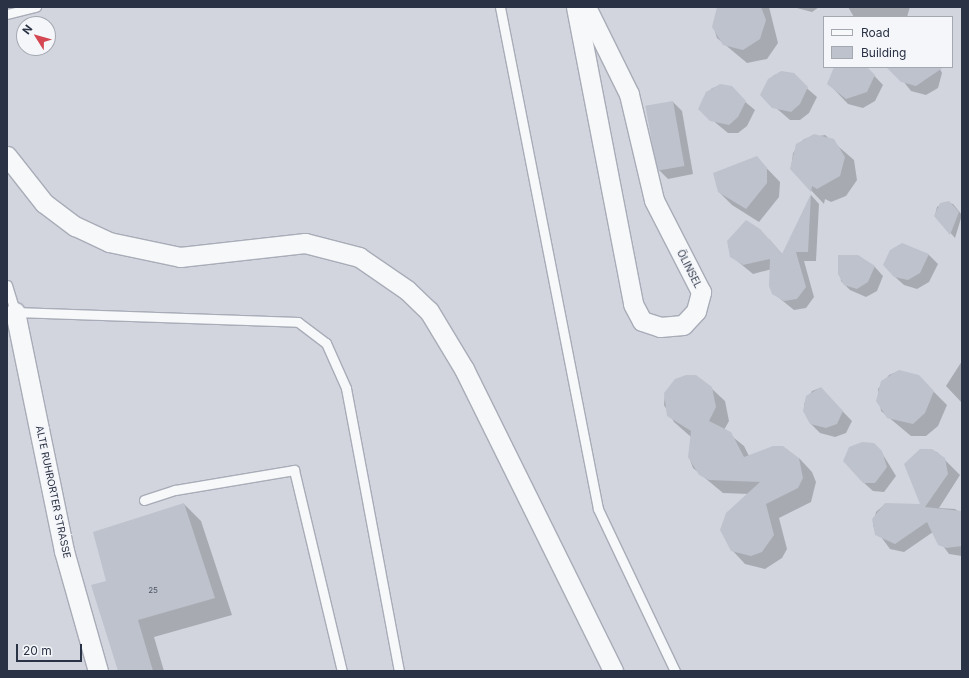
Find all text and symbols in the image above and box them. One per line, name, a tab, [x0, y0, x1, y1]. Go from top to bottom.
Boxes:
north arrow	[16, 16, 56, 56]
legend	[823, 16, 953, 68]
text: N	[19, 22, 35, 37]
text: Road	[861, 25, 890, 40]
text: Building	[861, 45, 906, 60]
street label: ÖLINSEL	[674, 248, 704, 290]
street label: ALTE RUHRORTER STRASSE	[33, 425, 73, 559]
house number: 25	[148, 586, 158, 596]
scale bar	[18, 636, 84, 662]
text: 20 m	[23, 643, 52, 658]

